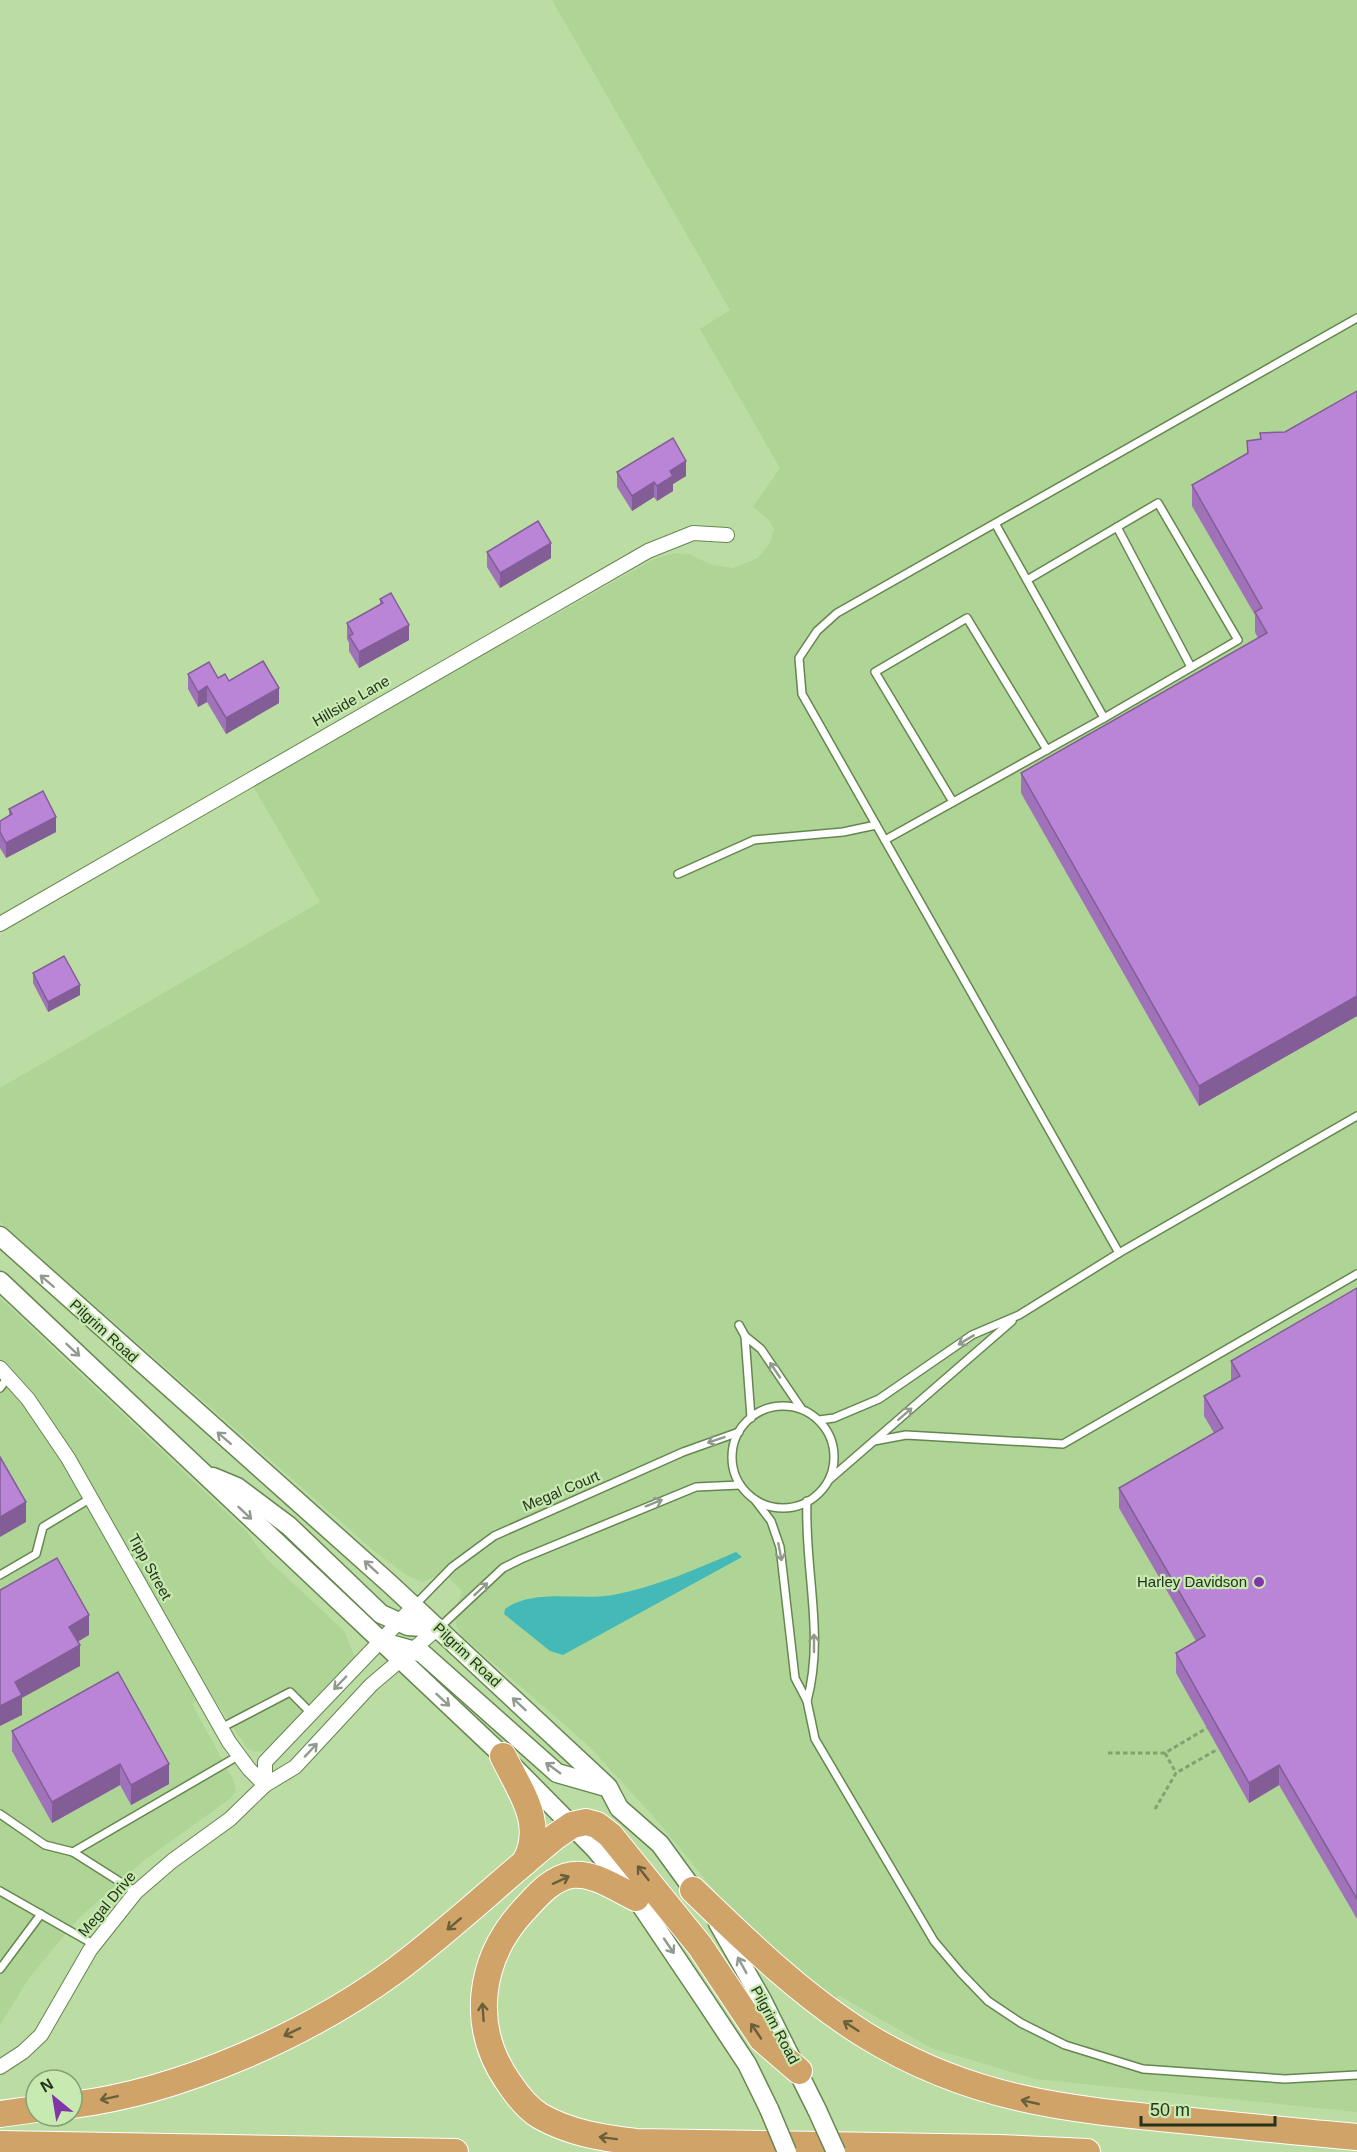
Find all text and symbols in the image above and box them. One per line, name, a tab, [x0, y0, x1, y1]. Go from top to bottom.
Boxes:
street label: Hillside Lane	[309, 672, 392, 729]
one-way arrow	[40, 1274, 55, 1288]
street label: Pilgrim Road	[67, 1296, 142, 1366]
one-way arrow	[958, 1334, 975, 1346]
one-way arrow	[65, 1342, 80, 1356]
one-way arrow	[769, 1363, 781, 1379]
one-way arrow	[897, 1407, 912, 1421]
one-way arrow	[217, 1431, 232, 1445]
one-way arrow	[707, 1436, 726, 1447]
street label: Megal Court	[520, 1466, 602, 1514]
one-way arrow	[645, 1497, 663, 1508]
one-way arrow	[238, 1505, 253, 1520]
street label: Tipp Street	[125, 1531, 176, 1603]
one-way arrow	[775, 1542, 786, 1561]
one-way arrow	[364, 1560, 379, 1574]
place label: Harley Davidson	[1137, 1573, 1247, 1590]
marker: Harley Davidson	[1252, 1575, 1266, 1589]
one-way arrow	[474, 1582, 489, 1596]
street label: Pilgrim Road	[430, 1619, 505, 1690]
one-way arrow	[808, 1633, 820, 1653]
one-way arrow	[333, 1675, 347, 1690]
one-way arrow	[436, 1693, 451, 1708]
one-way arrow	[512, 1697, 527, 1711]
one-way arrow	[304, 1742, 318, 1757]
one-way arrow	[545, 1762, 561, 1775]
one-way arrow	[636, 1865, 649, 1881]
street label: Megal Drive	[74, 1868, 139, 1940]
one-way arrow	[552, 1873, 570, 1885]
one-way arrow	[446, 1917, 462, 1930]
one-way arrow	[663, 1937, 675, 1954]
one-way arrow	[736, 1956, 748, 1973]
street label: Pilgrim Road	[748, 1983, 803, 2067]
one-way arrow	[477, 2003, 488, 2023]
one-way arrow	[844, 2020, 860, 2032]
one-way arrow	[750, 2023, 762, 2040]
one-way arrow	[284, 2026, 302, 2038]
north arrow	[24, 2068, 84, 2128]
text: N	[37, 2075, 56, 2096]
scale bar	[1141, 2089, 1274, 2127]
one-way arrow	[100, 2093, 120, 2104]
one-way arrow	[1021, 2095, 1040, 2107]
text: 50 m	[1150, 2100, 1190, 2120]
one-way arrow	[599, 2133, 619, 2144]

